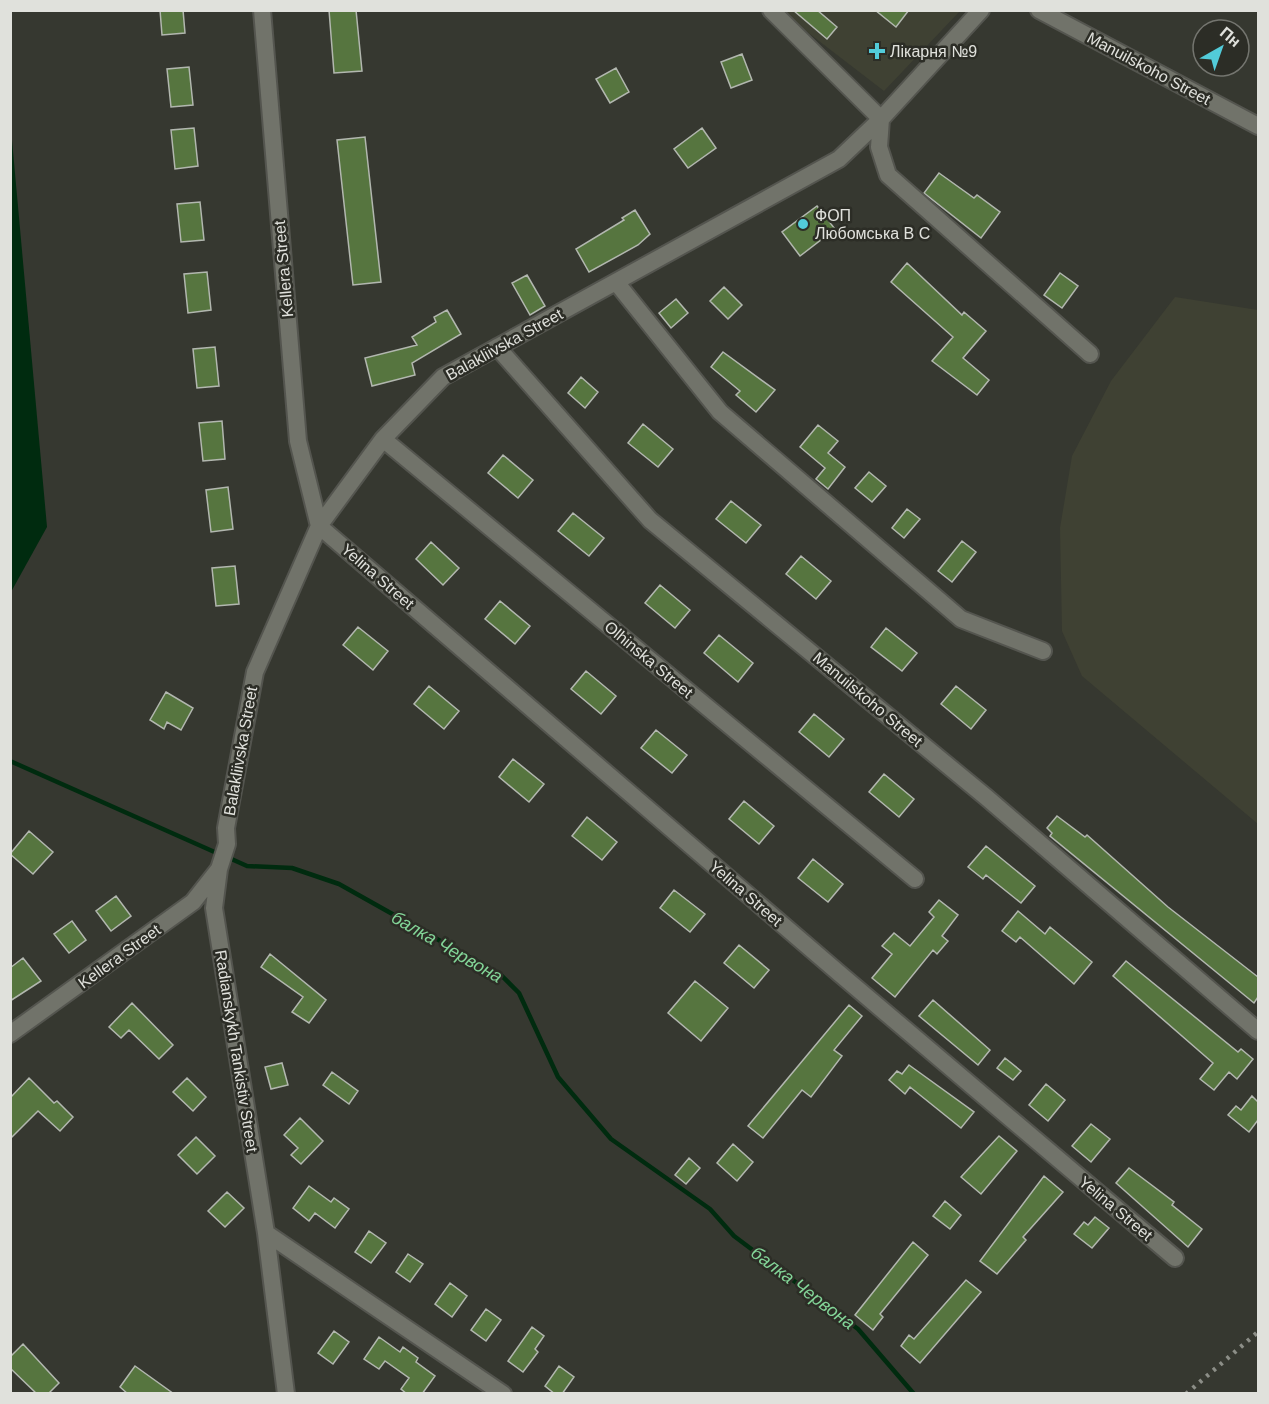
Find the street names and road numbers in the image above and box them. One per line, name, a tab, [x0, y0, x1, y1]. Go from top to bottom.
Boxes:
street label: Manuilskoho Street	[1084, 29, 1214, 108]
street label: Kellera Street	[271, 219, 296, 318]
street label: Balakliivska Street	[443, 305, 566, 384]
street label: Yelina Street	[338, 540, 418, 613]
street label: Olhinska Street	[601, 618, 696, 701]
street label: Manuilskoho Street	[810, 649, 926, 750]
street label: Balakliivska Street	[221, 685, 260, 817]
street label: Yelina Street	[706, 857, 786, 930]
street label: Kellera Street	[75, 921, 164, 992]
street label: Radianskykh Tankistiv Street	[212, 949, 261, 1154]
street label: Yelina Street	[1076, 1173, 1156, 1244]

